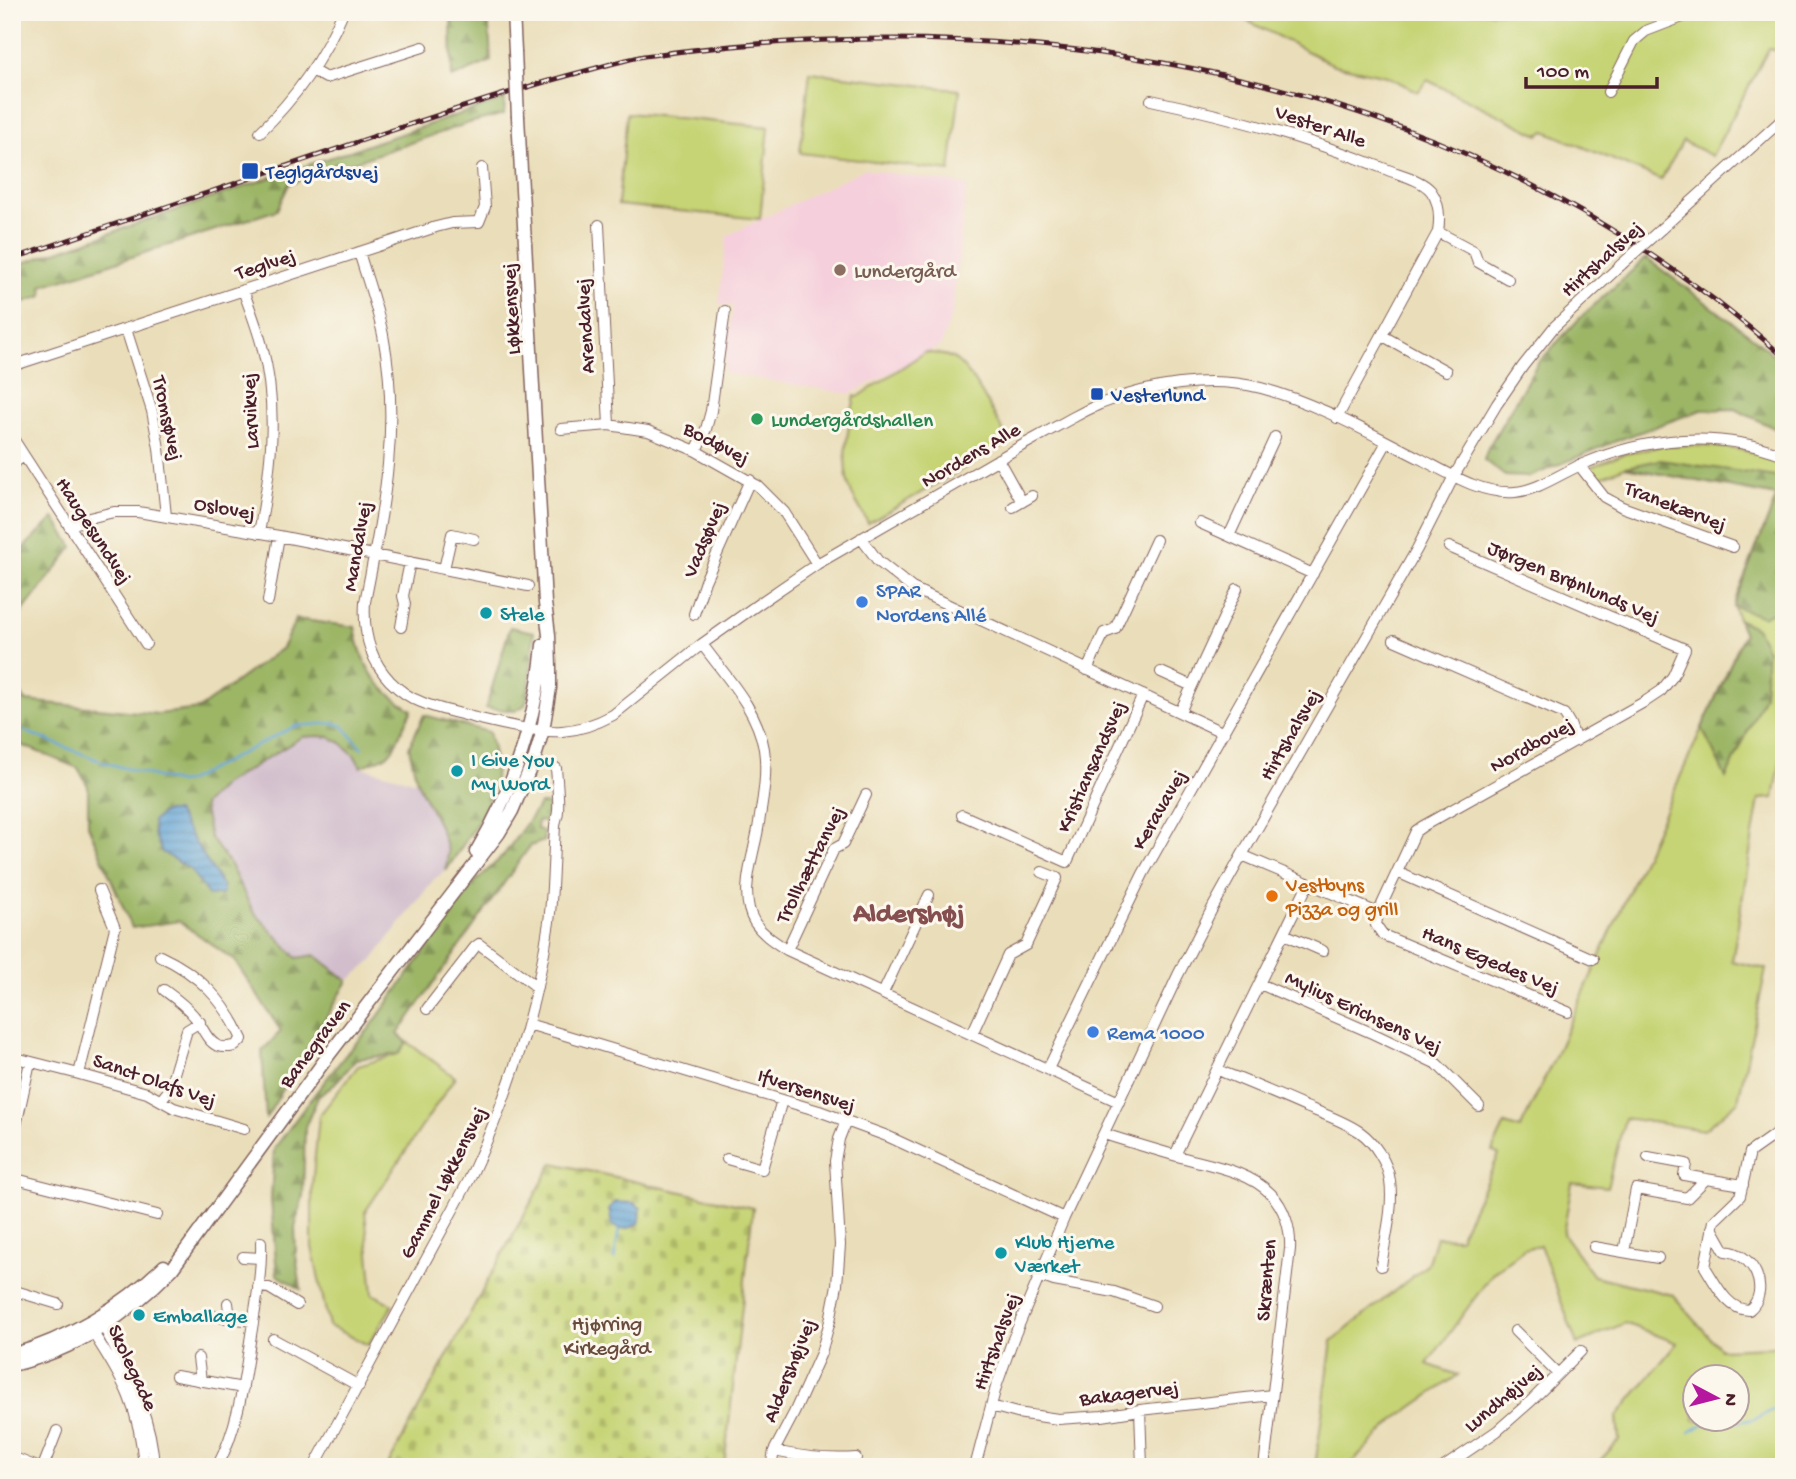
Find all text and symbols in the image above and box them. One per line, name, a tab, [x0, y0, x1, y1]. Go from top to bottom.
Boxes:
scale bar	[1526, 46, 1658, 90]
text: 100 m	[1536, 61, 1589, 86]
street label: Vester Alle	[1270, 101, 1370, 156]
marker: Teglgårdsvej	[240, 161, 260, 181]
place label: Teglgårdsvej	[265, 162, 379, 187]
street label: Hirtshalsvej	[1557, 217, 1650, 304]
street label: Teglvej	[232, 245, 299, 288]
place label: Lundergård	[854, 261, 957, 286]
street label: Løkkensvej	[499, 262, 528, 355]
marker: Lundergård	[832, 262, 848, 278]
street label: Arendalvej	[573, 278, 602, 374]
street label: Larvikvej	[238, 372, 267, 450]
street label: Tromsøvej	[144, 373, 187, 463]
place label: Vesterlund	[1110, 385, 1207, 410]
marker: Vesterlund	[1089, 386, 1105, 402]
place label: Lundergårdshallen	[771, 410, 933, 435]
marker: Lundergårdshallen	[749, 411, 765, 427]
street label: Bodøvej	[677, 417, 753, 472]
street label: Nordens Alle	[918, 418, 1027, 495]
street label: Haugesundvej	[48, 474, 136, 590]
street label: Tranekærvej	[1619, 477, 1729, 539]
street label: Oslovej	[192, 493, 257, 528]
street label: Vadsøvej	[679, 498, 733, 583]
street label: Mandalvej	[339, 500, 380, 594]
street label: Jørgen Brønlunds Vej	[1483, 537, 1662, 632]
place label: SPAR Nordens Allé	[876, 581, 988, 630]
marker: SPAR Nordens Allé	[854, 594, 870, 610]
place label: Stele	[500, 604, 546, 629]
marker: Stele	[478, 605, 494, 621]
street label: Hirtshalsvej	[1256, 685, 1328, 786]
street label: Kristiansandsvej	[1053, 698, 1133, 837]
street label: Nordbovej	[1486, 714, 1579, 780]
place label: I Give You My Word	[471, 750, 555, 799]
marker: I Give You My Word	[449, 763, 465, 779]
street label: Keravavej	[1128, 766, 1194, 855]
street label: Trollhættanvej	[771, 803, 852, 929]
place label: Vestbyns Pizza og grill	[1285, 875, 1398, 924]
marker: Vestbyns Pizza og grill	[1264, 888, 1280, 904]
district label: Aldershøj	[852, 899, 965, 932]
street label: Hans Egedes Vej	[1417, 922, 1562, 1002]
street label: Mylius Erichsens Vej	[1280, 967, 1445, 1061]
street label: Banegraven	[275, 996, 358, 1095]
place label: Rema 1000	[1107, 1023, 1205, 1048]
marker: Rema 1000	[1085, 1024, 1101, 1040]
street label: Sanct Olafs Vej	[89, 1050, 219, 1115]
street label: Ifversensvej	[754, 1065, 858, 1120]
street label: Gammel Løkkensvej	[396, 1103, 494, 1264]
place label: Klub Hjerne Værket	[1014, 1232, 1115, 1281]
street label: Skrænten	[1252, 1238, 1285, 1322]
marker: Klub Hjerne Værket	[993, 1245, 1009, 1261]
street label: Hirtshalsvej	[969, 1290, 1027, 1394]
place label: Emballage	[153, 1306, 249, 1331]
marker: Emballage	[131, 1307, 147, 1323]
park label: Hjørring Kirkegård	[563, 1314, 652, 1363]
street label: Aldershøjvej	[759, 1316, 823, 1427]
street label: Skolegade	[100, 1321, 162, 1417]
street label: Lundhøjvej	[1460, 1360, 1548, 1440]
north arrow	[1680, 1364, 1750, 1434]
street label: Bakagervej	[1077, 1377, 1180, 1414]
text: N	[1717, 1392, 1742, 1407]

